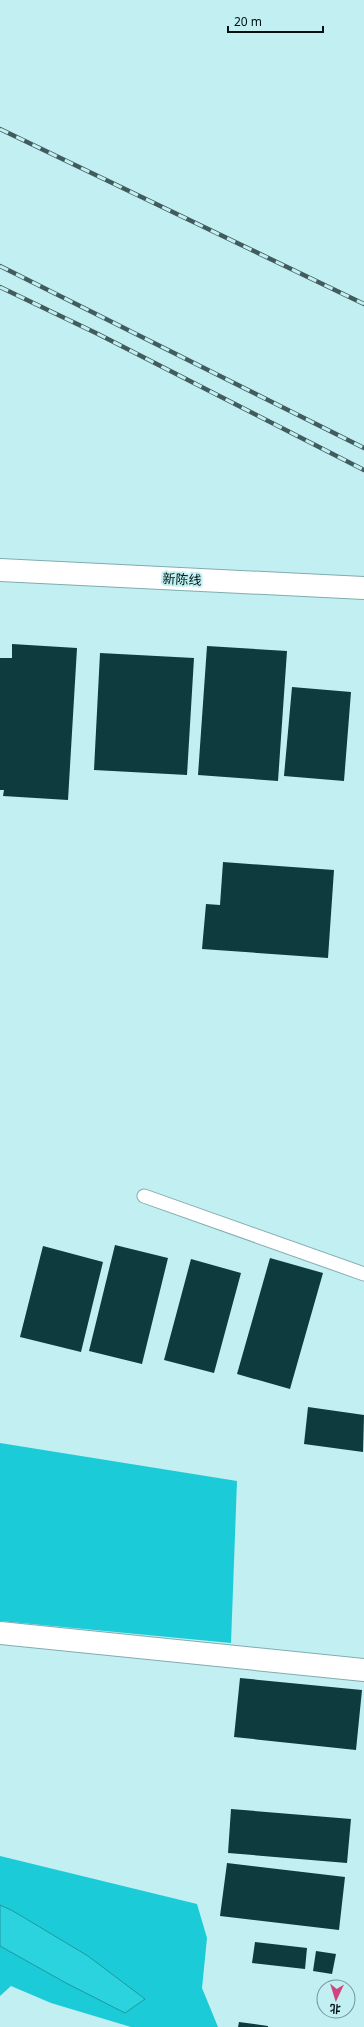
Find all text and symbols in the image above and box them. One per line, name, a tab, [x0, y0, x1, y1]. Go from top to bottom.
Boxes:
scale bar	[228, 8, 323, 34]
text: 20 m	[234, 13, 262, 30]
street label: 新陈线	[162, 569, 202, 589]
north arrow	[316, 1979, 356, 2019]
text: 北	[329, 2002, 341, 2017]

